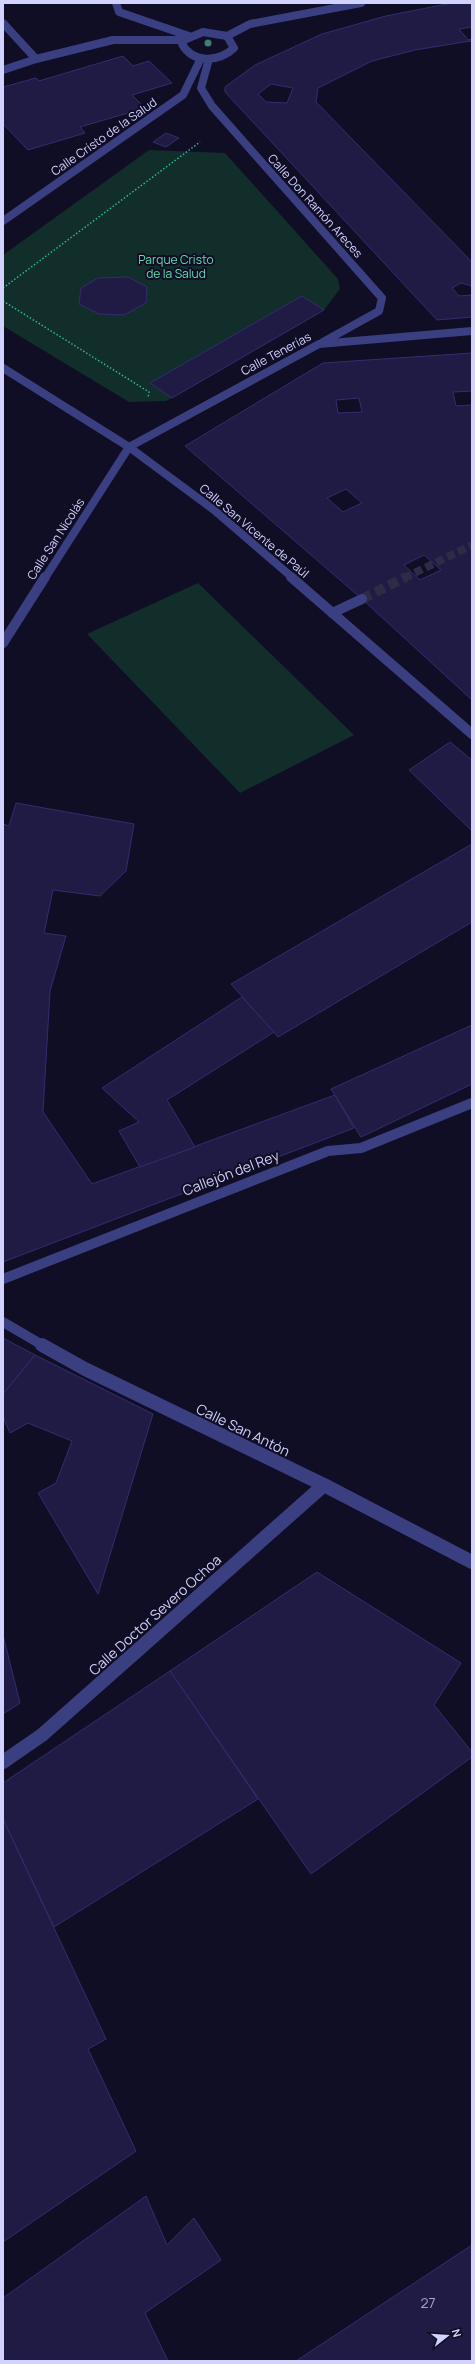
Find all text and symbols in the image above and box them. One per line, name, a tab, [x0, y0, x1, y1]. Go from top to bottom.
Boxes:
street label: Calle Cristo de la Salud	[47, 94, 160, 180]
street label: Calle Don Ramón Areces	[264, 150, 367, 261]
park label: Parque Cristo de la Salud	[138, 251, 214, 282]
street label: Calle Tenerías	[238, 328, 314, 379]
street label: Calle San Vicente de Paúl	[196, 480, 313, 582]
street label: Calle San Nicolás	[23, 495, 88, 583]
street label: Callejón del Rey	[180, 1145, 283, 1200]
street label: Calle San Antón	[193, 1399, 293, 1460]
street label: Calle Doctor Severo Ochoa	[84, 1550, 225, 1679]
house number: 27	[420, 2293, 436, 2312]
north arrow	[427, 2316, 467, 2356]
text: N	[449, 2327, 465, 2339]

